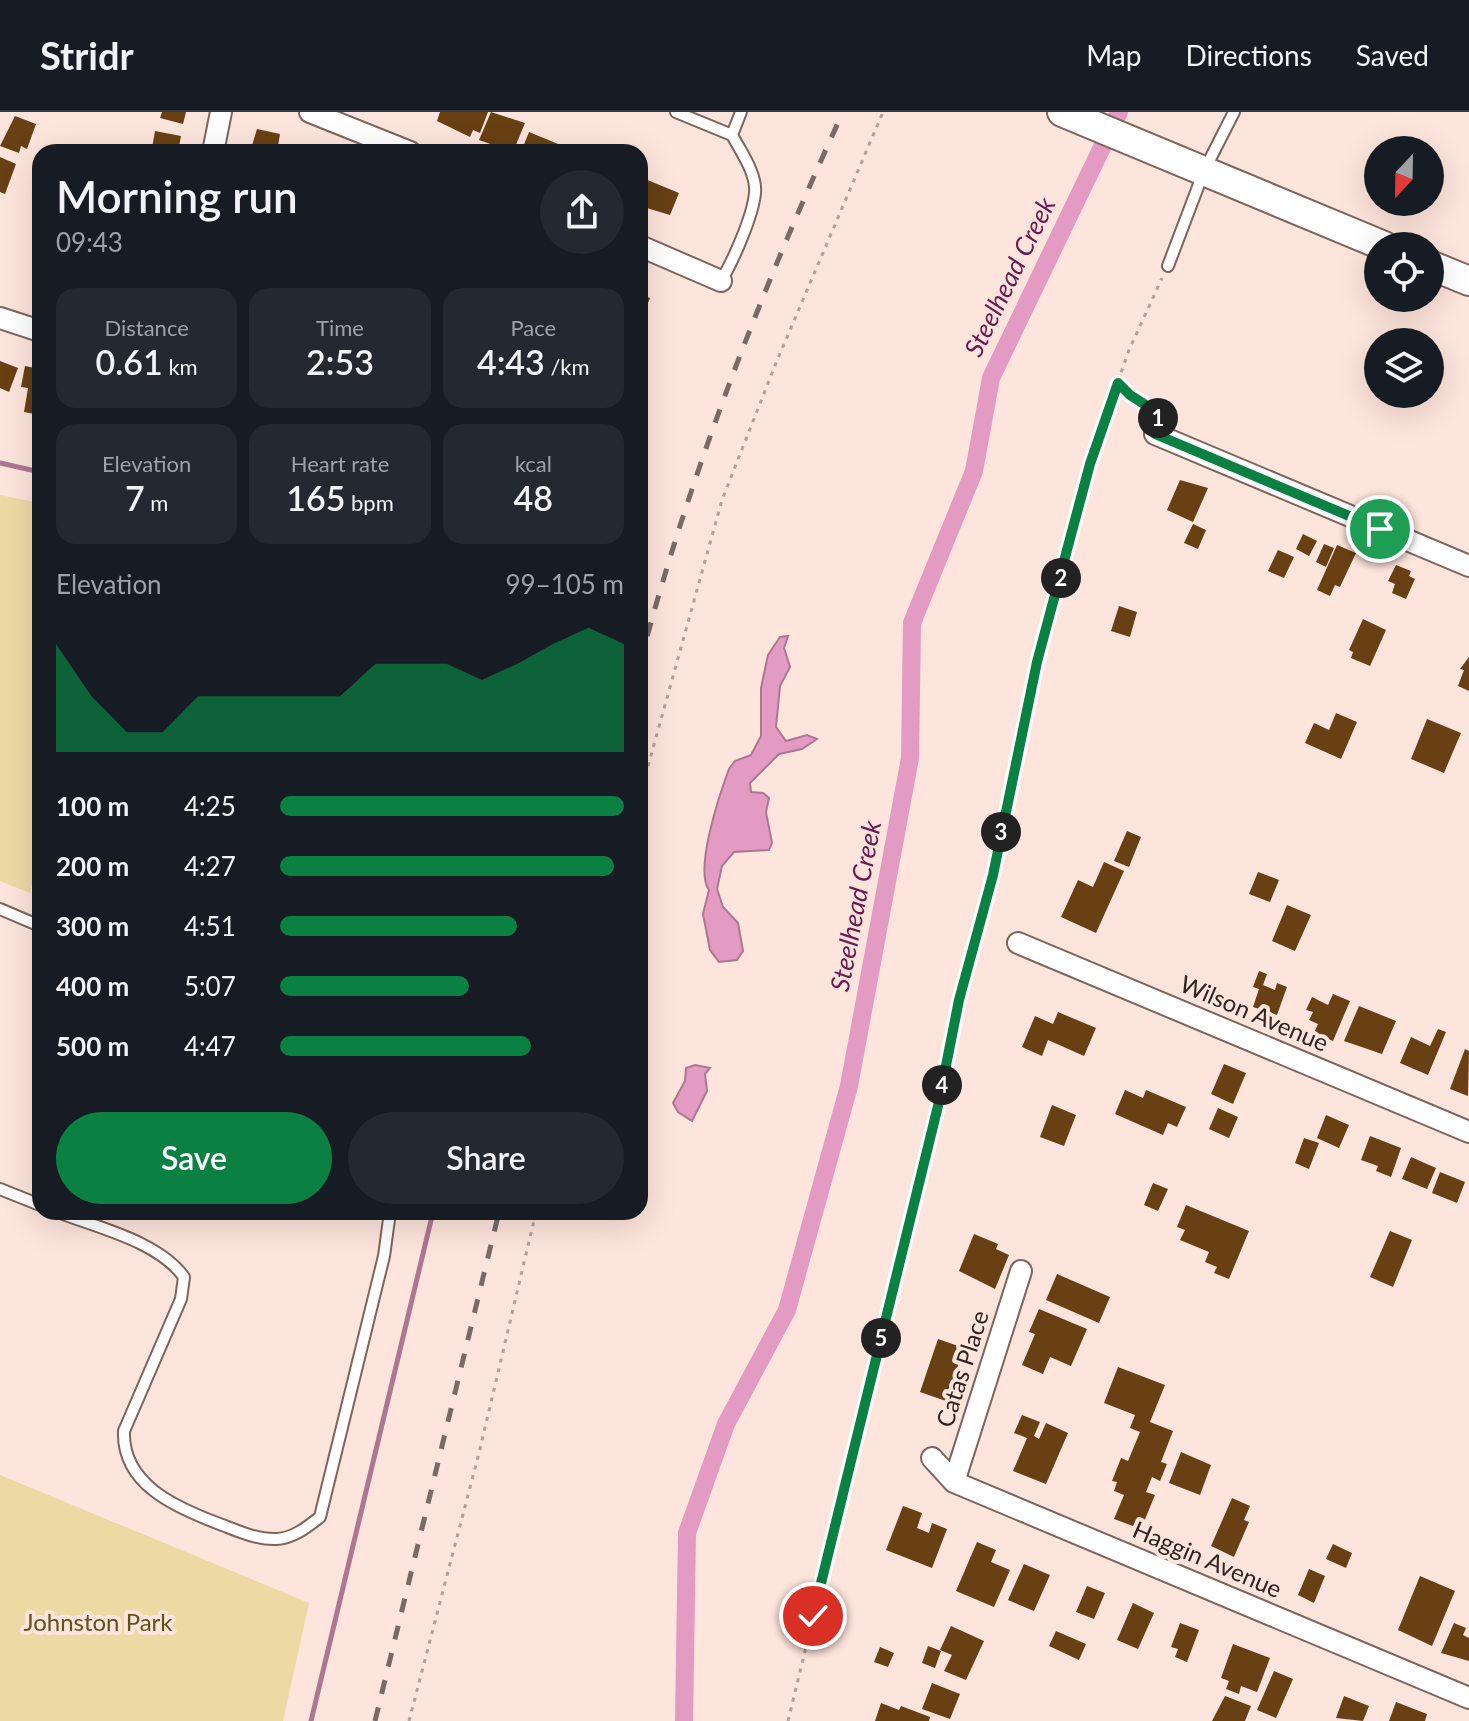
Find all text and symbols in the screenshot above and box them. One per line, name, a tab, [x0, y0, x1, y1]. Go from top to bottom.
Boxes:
text: Stridr	[40, 32, 134, 78]
text: Map	[1086, 38, 1141, 72]
text: Directions	[1185, 38, 1312, 72]
text: Saved	[1356, 38, 1429, 72]
north arrow	[1364, 136, 1444, 216]
map controls	[1364, 136, 1444, 408]
text: Morning run	[56, 170, 298, 222]
button: share	[540, 170, 624, 254]
water label: Steelhead Creek	[957, 191, 1062, 361]
text: 09:43	[56, 226, 123, 258]
button: locate	[1364, 232, 1444, 312]
text: Distance	[104, 314, 189, 341]
text: Time	[316, 314, 364, 341]
text: Pace	[510, 314, 556, 341]
button: layers	[1364, 328, 1444, 408]
text: 0.61	[96, 341, 163, 382]
text: 2:53	[306, 341, 374, 382]
text: 4:43	[477, 341, 545, 382]
text: km	[163, 353, 198, 380]
text: /km	[545, 353, 590, 380]
pin: 1	[1138, 398, 1178, 438]
text: 1	[1152, 404, 1164, 431]
text: Elevation	[102, 450, 191, 477]
text: Heart rate	[291, 450, 389, 477]
text: kcal	[515, 450, 552, 477]
text: 7	[125, 477, 145, 518]
text: 165	[286, 477, 345, 518]
text: 48	[514, 477, 553, 518]
text: m	[145, 489, 168, 516]
text: bpm	[345, 489, 394, 516]
pin	[1346, 495, 1414, 563]
icon: arrive	[1358, 507, 1402, 551]
pin: 2	[1041, 558, 1081, 598]
text: 2	[1055, 564, 1067, 591]
text: Elevation	[56, 568, 162, 600]
text: 99–105 m	[505, 568, 624, 600]
text: 100 m	[56, 790, 129, 822]
text: 4:25	[184, 790, 236, 822]
pin: 3	[981, 812, 1021, 852]
water label: Steelhead Creek	[823, 817, 887, 994]
text: 3	[995, 818, 1007, 845]
text: 200 m	[56, 850, 129, 882]
text: 4:27	[184, 850, 236, 882]
text: 300 m	[56, 910, 129, 942]
text: 4:51	[184, 910, 236, 942]
street label: Wilson Avenue	[1176, 968, 1333, 1057]
text: 400 m	[56, 970, 129, 1002]
text: 5:07	[184, 970, 236, 1002]
text: 500 m	[56, 1030, 129, 1062]
text: 4:47	[184, 1030, 236, 1062]
pin: 4	[922, 1065, 962, 1105]
text: 4	[936, 1071, 948, 1098]
button: Save	[56, 1112, 332, 1204]
button: Share	[348, 1112, 624, 1204]
street label: Catas Place	[929, 1307, 994, 1430]
pin: 5	[861, 1318, 901, 1358]
text: 5	[875, 1324, 887, 1351]
street label: Haggin Avenue	[1129, 1514, 1286, 1603]
pin	[779, 1582, 847, 1650]
icon: check	[791, 1594, 835, 1638]
park label: Johnston Park	[23, 1607, 173, 1636]

